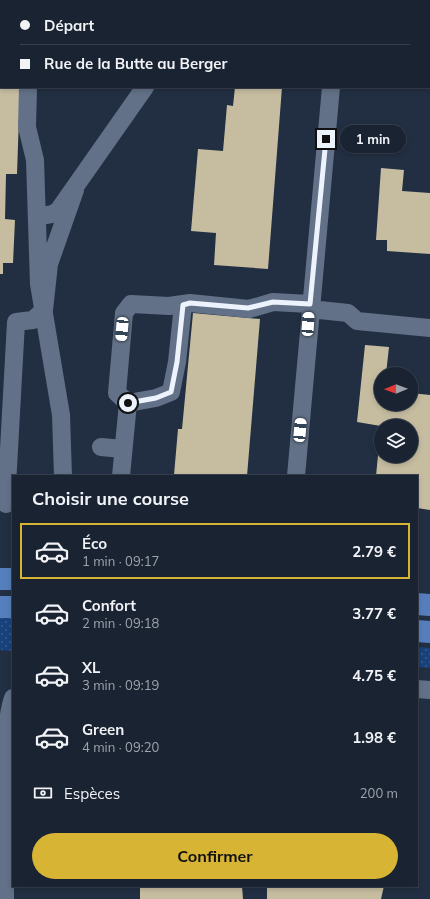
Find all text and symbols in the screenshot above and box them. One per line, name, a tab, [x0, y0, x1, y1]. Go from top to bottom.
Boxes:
text: Départ	[44, 16, 94, 35]
text: Rue de la Butte au Berger	[44, 54, 227, 73]
callout: 1 min	[340, 125, 406, 153]
route end	[317, 130, 335, 148]
text: 1 min	[356, 131, 390, 147]
car	[301, 312, 315, 336]
car	[115, 317, 129, 341]
north arrow	[374, 367, 418, 411]
map controls	[374, 367, 418, 463]
route start	[119, 394, 137, 412]
car	[293, 418, 307, 442]
button: layers	[374, 419, 418, 463]
text: Choisir une course	[32, 487, 189, 510]
icon: car	[34, 533, 70, 569]
text: Éco	[82, 534, 107, 553]
text: 2.79 €	[352, 542, 396, 561]
text: 1 min · 09:17	[82, 553, 159, 569]
icon: car	[34, 595, 70, 631]
text: Confort	[82, 596, 136, 615]
text: 3.77 €	[352, 604, 396, 623]
text: 2 min · 09:18	[82, 615, 159, 631]
icon: car	[34, 657, 70, 693]
text: XL	[82, 658, 100, 677]
text: 4.75 €	[352, 666, 396, 685]
text: 3 min · 09:19	[82, 677, 159, 693]
icon: car	[34, 719, 70, 755]
text: Green	[82, 720, 124, 739]
text: 1.98 €	[352, 728, 396, 747]
text: 4 min · 09:20	[82, 739, 159, 755]
icon: cash	[32, 782, 54, 804]
text: Espèces	[64, 784, 120, 803]
text: 200 m	[360, 785, 398, 801]
button: Confirmer	[32, 833, 398, 879]

